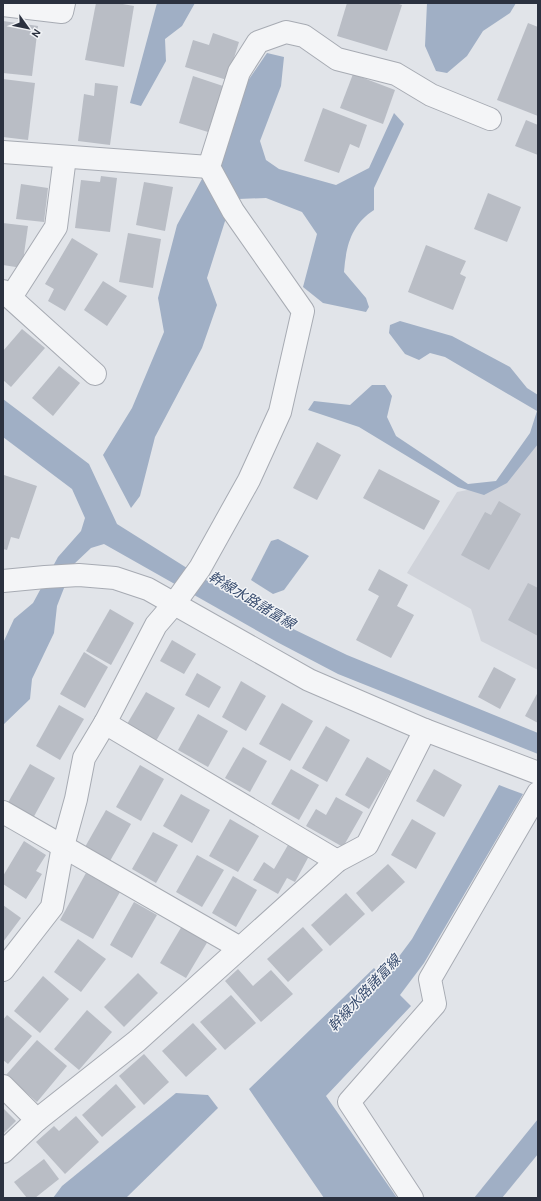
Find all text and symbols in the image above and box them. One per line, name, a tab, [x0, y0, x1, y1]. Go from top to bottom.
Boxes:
north arrow	[8, 8, 48, 48]
text: N	[28, 26, 44, 40]
water label: 幹線水路諸富線	[205, 568, 300, 634]
water label: 幹線水路諸富線	[325, 950, 405, 1035]

